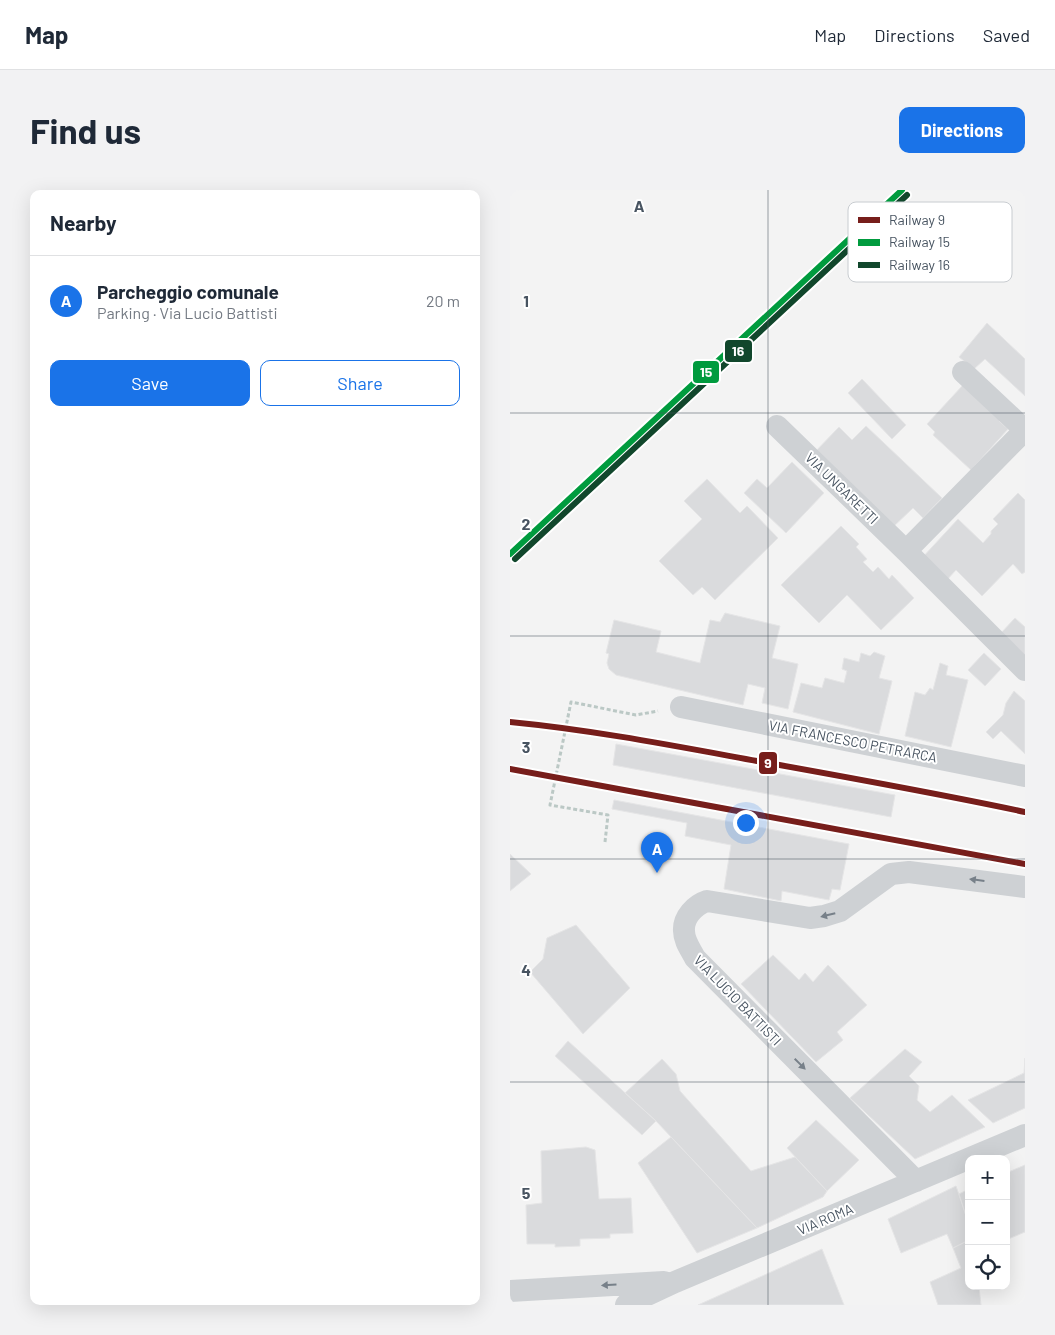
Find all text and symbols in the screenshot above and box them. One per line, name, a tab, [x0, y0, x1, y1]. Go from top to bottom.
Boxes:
text: Map	[25, 20, 68, 49]
text: Map	[814, 24, 846, 46]
text: Directions	[874, 24, 955, 46]
text: Saved	[983, 24, 1030, 46]
button: Directions	[899, 107, 1025, 153]
text: Find us	[30, 109, 141, 151]
text: A	[634, 196, 645, 215]
legend	[848, 202, 1012, 282]
text: Nearby	[50, 210, 116, 235]
text: Railway 9	[889, 211, 945, 228]
text: Railway 15	[889, 233, 950, 250]
text: Railway 16	[889, 256, 950, 273]
text: Parcheggio comunale	[97, 280, 279, 303]
text: A	[61, 291, 71, 310]
text: 20 m	[426, 291, 460, 310]
text: 1	[523, 291, 529, 310]
text: Parking · Via Lucio Battisti	[97, 303, 278, 322]
line badge: 16	[724, 339, 753, 363]
text: 16	[732, 342, 745, 359]
button: Save	[50, 360, 250, 406]
button: Share	[260, 360, 460, 406]
line badge: 15	[692, 360, 720, 384]
text: 15	[700, 363, 713, 380]
street label: VIA UNGARETTI	[802, 449, 882, 527]
text: 2	[522, 514, 531, 533]
street label: VIA FRANCESCO PETRARCA	[767, 716, 939, 766]
text: 3	[522, 737, 530, 756]
line badge: 9	[758, 751, 778, 775]
text: 9	[764, 754, 772, 771]
your location	[733, 810, 759, 836]
pin: A	[641, 832, 673, 873]
one-way arrow	[968, 876, 984, 884]
one-way arrow	[820, 911, 835, 919]
street label: VIA LUCIO BATTISTI	[691, 951, 785, 1049]
text: 4	[521, 960, 531, 979]
one-way arrow	[794, 1058, 806, 1070]
map controls	[965, 1155, 1010, 1290]
button: +	[965, 1155, 1010, 1200]
text: 5	[522, 1183, 531, 1202]
street label: VIA ROMA	[795, 1199, 856, 1238]
button: −	[965, 1200, 1010, 1245]
button: locate	[965, 1245, 1010, 1290]
one-way arrow	[601, 1282, 617, 1290]

